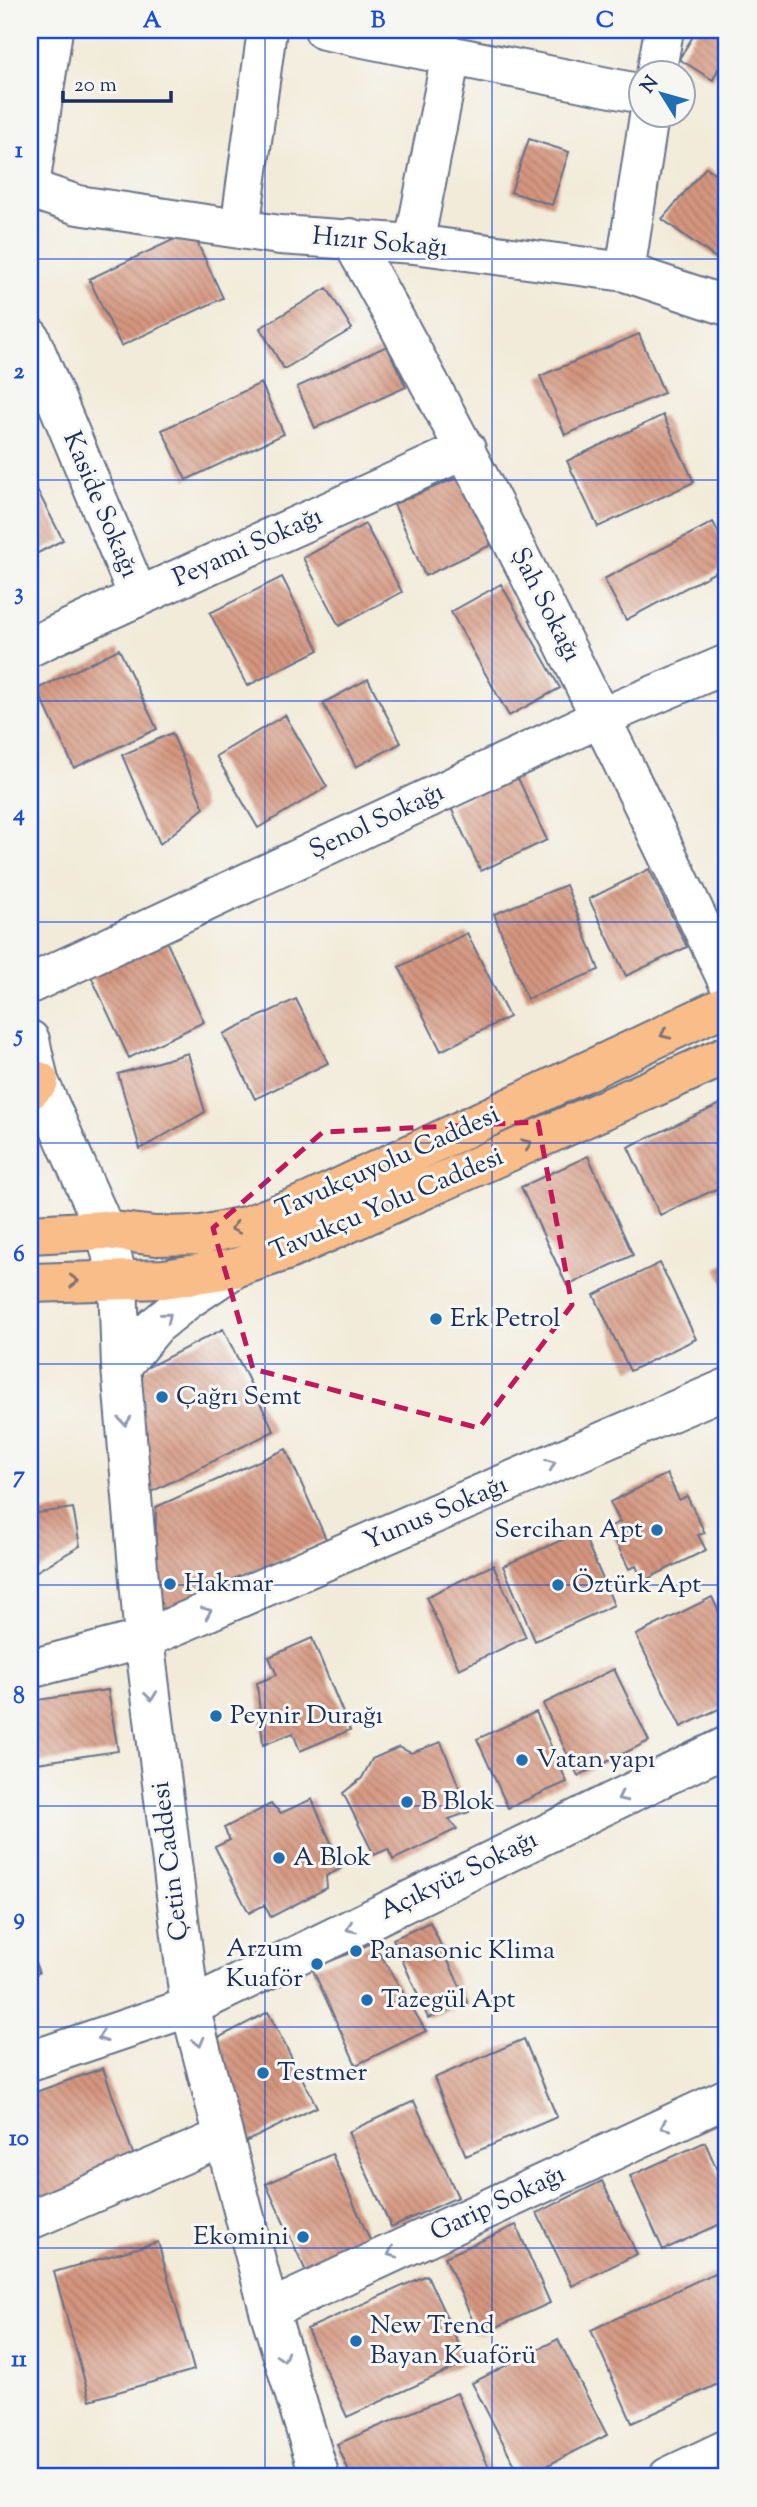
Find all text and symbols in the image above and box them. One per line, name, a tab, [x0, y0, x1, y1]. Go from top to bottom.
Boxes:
text: A	[143, 5, 162, 38]
text: B	[371, 5, 386, 38]
text: C	[596, 5, 614, 38]
scale bar	[63, 60, 172, 104]
north arrow	[628, 60, 698, 130]
text: 20 m	[74, 71, 117, 101]
text: N	[635, 71, 666, 99]
text: 1	[15, 135, 23, 168]
street label: Hızır Sokağı	[311, 219, 449, 267]
text: 2	[14, 356, 25, 389]
street label: Kaside Sokağı	[53, 426, 147, 584]
street label: Peyami Sokağı	[167, 499, 329, 597]
street label: Şah Sokağı	[500, 541, 590, 669]
text: 3	[14, 577, 24, 610]
street label: Şenol Sokağı	[303, 775, 451, 869]
text: 4	[12, 798, 25, 831]
text: 5	[13, 1019, 23, 1052]
one-way arrow	[660, 1026, 673, 1040]
street label: Tavukçuyolu Caddesi	[270, 1097, 506, 1229]
one-way arrow	[520, 1138, 532, 1152]
street label: Tavukçu Yolu Caddesi	[264, 1139, 510, 1271]
one-way arrow	[229, 1219, 241, 1234]
text: 6	[13, 1239, 25, 1272]
one-way arrow	[69, 1273, 80, 1288]
place label: Erk Petrol	[450, 1301, 561, 1338]
marker: Erk Petrol	[428, 1311, 444, 1327]
one-way arrow	[159, 1312, 171, 1325]
place label: Çağrı Semt	[176, 1379, 301, 1416]
marker: Çağrı Semt	[154, 1389, 170, 1405]
one-way arrow	[117, 1416, 132, 1427]
one-way arrow	[544, 1459, 556, 1473]
text: 7	[13, 1460, 25, 1493]
street label: Yunus Sokağı	[358, 1467, 514, 1561]
place label: Sercihan Apt	[494, 1512, 643, 1549]
marker: Sercihan Apt	[649, 1522, 665, 1538]
place label: Hakmar	[184, 1566, 274, 1603]
place label: Öztürk Apt	[572, 1567, 701, 1604]
marker: Hakmar	[162, 1576, 178, 1592]
marker: Öztürk Apt	[550, 1577, 566, 1593]
one-way arrow	[199, 1606, 212, 1620]
text: 8	[13, 1681, 25, 1714]
one-way arrow	[143, 1690, 158, 1702]
place label: Peynir Durağı	[230, 1698, 383, 1735]
marker: Peynir Durağı	[208, 1708, 224, 1724]
place label: Vatan yapı	[536, 1742, 655, 1779]
marker: Vatan yapı	[514, 1752, 530, 1768]
street label: Çetin Caddesi	[143, 1779, 199, 1943]
place label: B Blok	[421, 1784, 494, 1821]
one-way arrow	[617, 1789, 629, 1803]
marker: B Blok	[399, 1794, 415, 1810]
street label: Açıkyüz Sokağı	[374, 1822, 544, 1930]
place label: A Blok	[293, 1840, 371, 1877]
marker: A Blok	[271, 1850, 287, 1866]
text: 9	[13, 1902, 25, 1935]
one-way arrow	[346, 1920, 358, 1934]
place label: Arzum Kuaför	[226, 1931, 303, 1998]
place label: Panasonic Klima	[370, 1933, 555, 1970]
marker: Panasonic Klima	[348, 1943, 364, 1959]
marker: Arzum Kuaför	[309, 1956, 325, 1972]
place label: Tazegül Apt	[381, 1982, 516, 2019]
marker: Tazegül Apt	[359, 1992, 375, 2008]
one-way arrow	[97, 2029, 109, 2043]
one-way arrow	[191, 2036, 205, 2048]
place label: Testmer	[277, 2055, 368, 2092]
marker: Testmer	[255, 2065, 271, 2081]
one-way arrow	[660, 2118, 672, 2132]
text: 10	[9, 2123, 29, 2156]
street label: Garip Sokağı	[424, 2157, 572, 2251]
place label: Ekomini	[193, 2219, 289, 2256]
marker: Ekomini	[295, 2229, 311, 2245]
one-way arrow	[387, 2245, 399, 2259]
place label: New Trend Bayan Kuaförü	[370, 2308, 536, 2375]
marker: New Trend Bayan Kuaförü	[348, 2333, 364, 2349]
text: 11	[11, 2344, 27, 2377]
one-way arrow	[275, 2350, 290, 2362]

